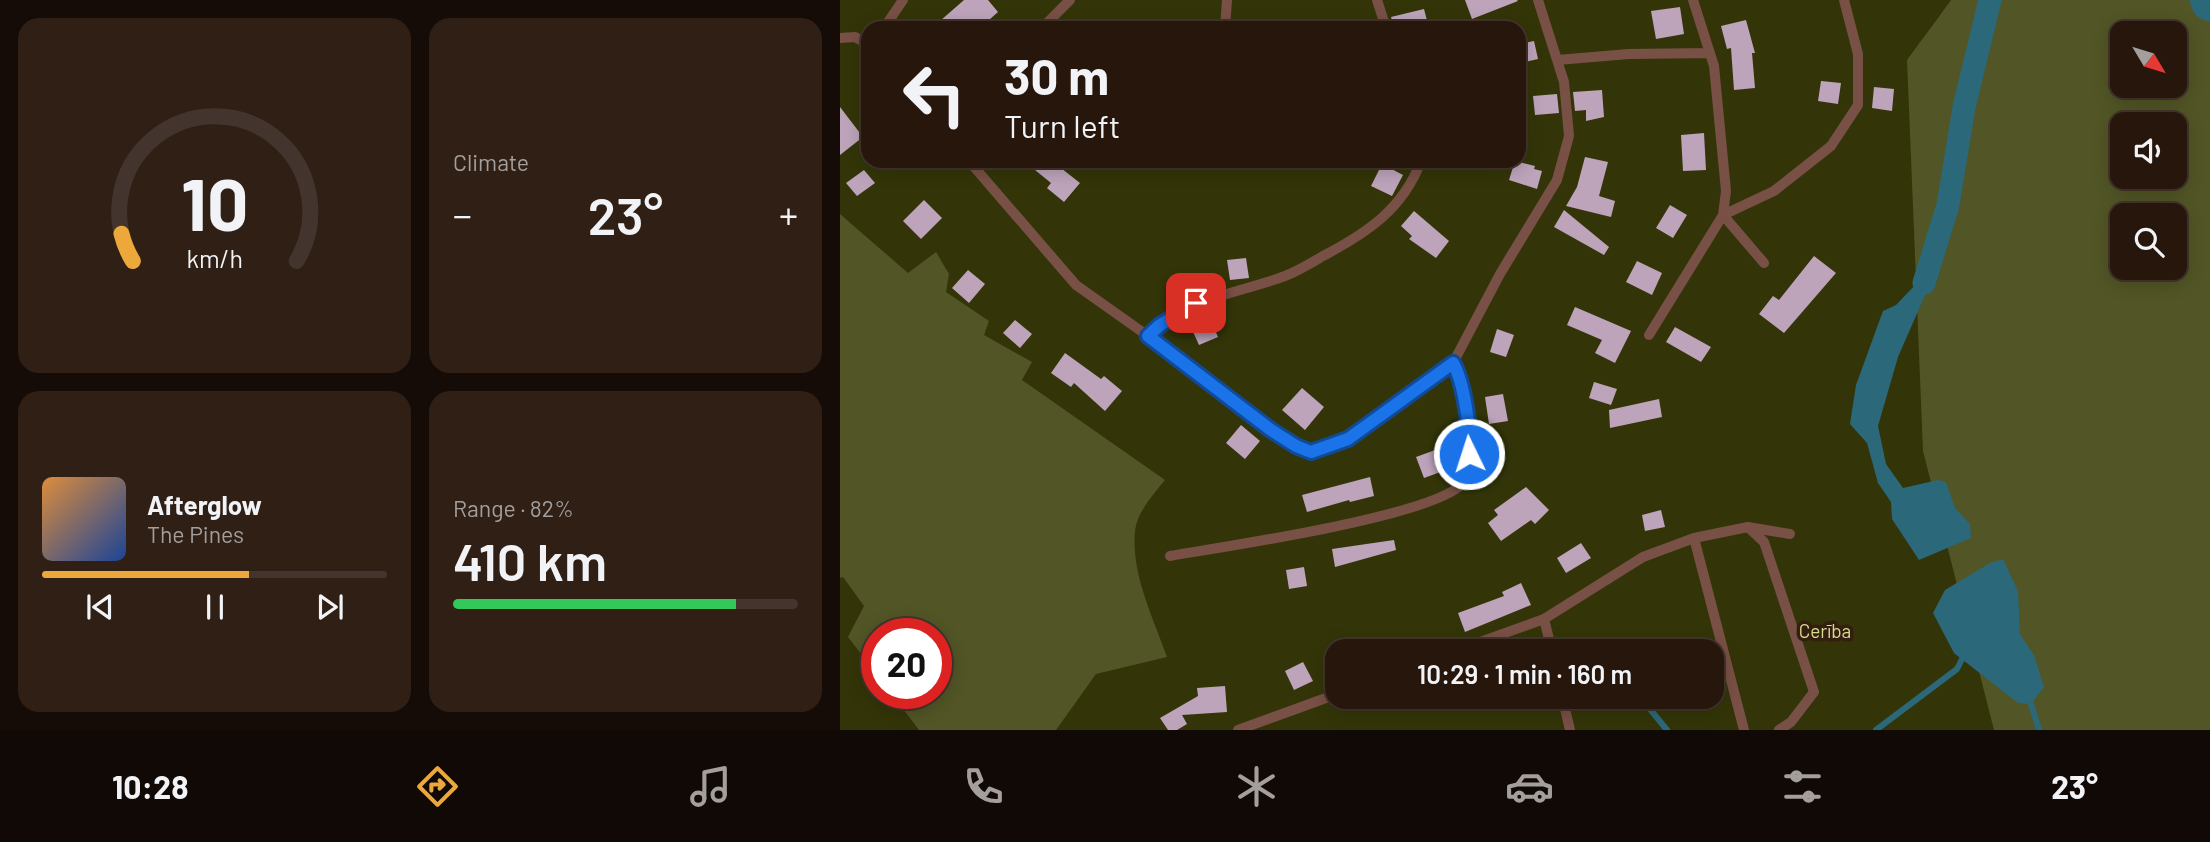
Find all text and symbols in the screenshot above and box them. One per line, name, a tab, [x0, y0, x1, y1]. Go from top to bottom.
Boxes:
north arrow	[2110, 21, 2188, 98]
map controls	[2110, 21, 2187, 280]
text: 30 m	[1004, 46, 1109, 105]
icon: left	[889, 49, 980, 140]
text: Turn left	[1004, 106, 1121, 144]
button: sound	[2110, 112, 2187, 189]
text: Climate	[453, 148, 529, 176]
text: 10	[181, 159, 248, 247]
text: 23°	[588, 183, 663, 245]
text: −	[453, 191, 472, 237]
text: +	[779, 191, 798, 237]
button: search	[2110, 203, 2187, 280]
text: km/h	[186, 243, 243, 273]
pin	[1166, 273, 1226, 333]
icon: arrive	[1177, 284, 1215, 322]
position arrow	[1432, 417, 1506, 491]
text: Afterglow	[147, 489, 262, 520]
text: Range · 82%	[453, 494, 574, 522]
text: The Pines	[147, 520, 244, 548]
text: 410 km	[453, 529, 607, 591]
icon: previous	[81, 588, 119, 626]
icon: pause	[196, 588, 234, 626]
icon: next	[311, 588, 349, 626]
speed limit sign: 20	[861, 618, 952, 709]
park label: Cerība	[1799, 619, 1851, 642]
text: 10:29 · 1 min · 160 m	[1417, 658, 1632, 689]
icon: directions	[413, 762, 462, 811]
icon: music	[686, 762, 735, 811]
icon: phone	[959, 762, 1008, 811]
icon: climate	[1232, 762, 1281, 811]
icon: car	[1505, 762, 1554, 811]
icon: filters	[1778, 762, 1827, 811]
text: 10:28	[112, 767, 189, 805]
text: 23°	[2051, 767, 2098, 805]

